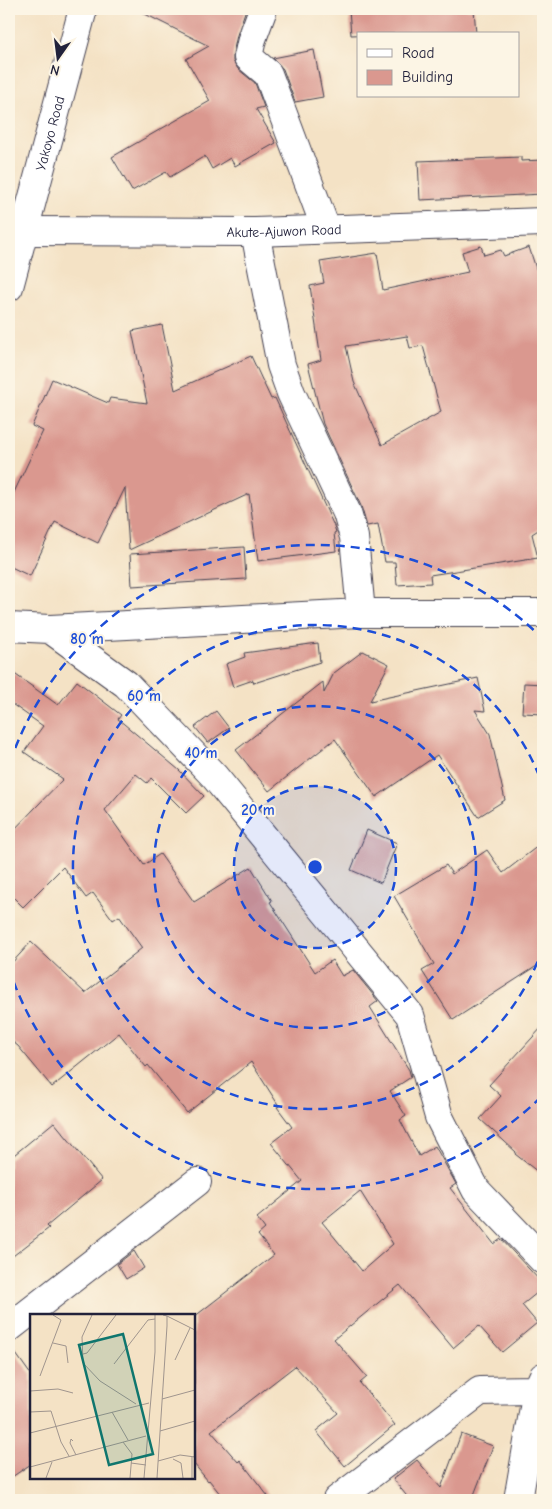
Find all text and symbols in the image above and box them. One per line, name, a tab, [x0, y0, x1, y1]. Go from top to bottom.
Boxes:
north arrow	[32, 32, 82, 82]
legend	[357, 32, 520, 98]
text: Road	[402, 44, 434, 62]
text: N	[48, 61, 61, 79]
text: Building	[402, 68, 453, 86]
street label: Yakoyo Road	[32, 94, 68, 173]
street label: Akute-Ajuwon Road	[226, 221, 342, 241]
text: 80 m	[70, 630, 104, 648]
text: 60 m	[127, 687, 161, 705]
text: 40 m	[185, 744, 218, 762]
text: 20 m	[241, 801, 275, 819]
centre of rings	[306, 858, 324, 876]
inset map	[30, 1314, 195, 1479]

